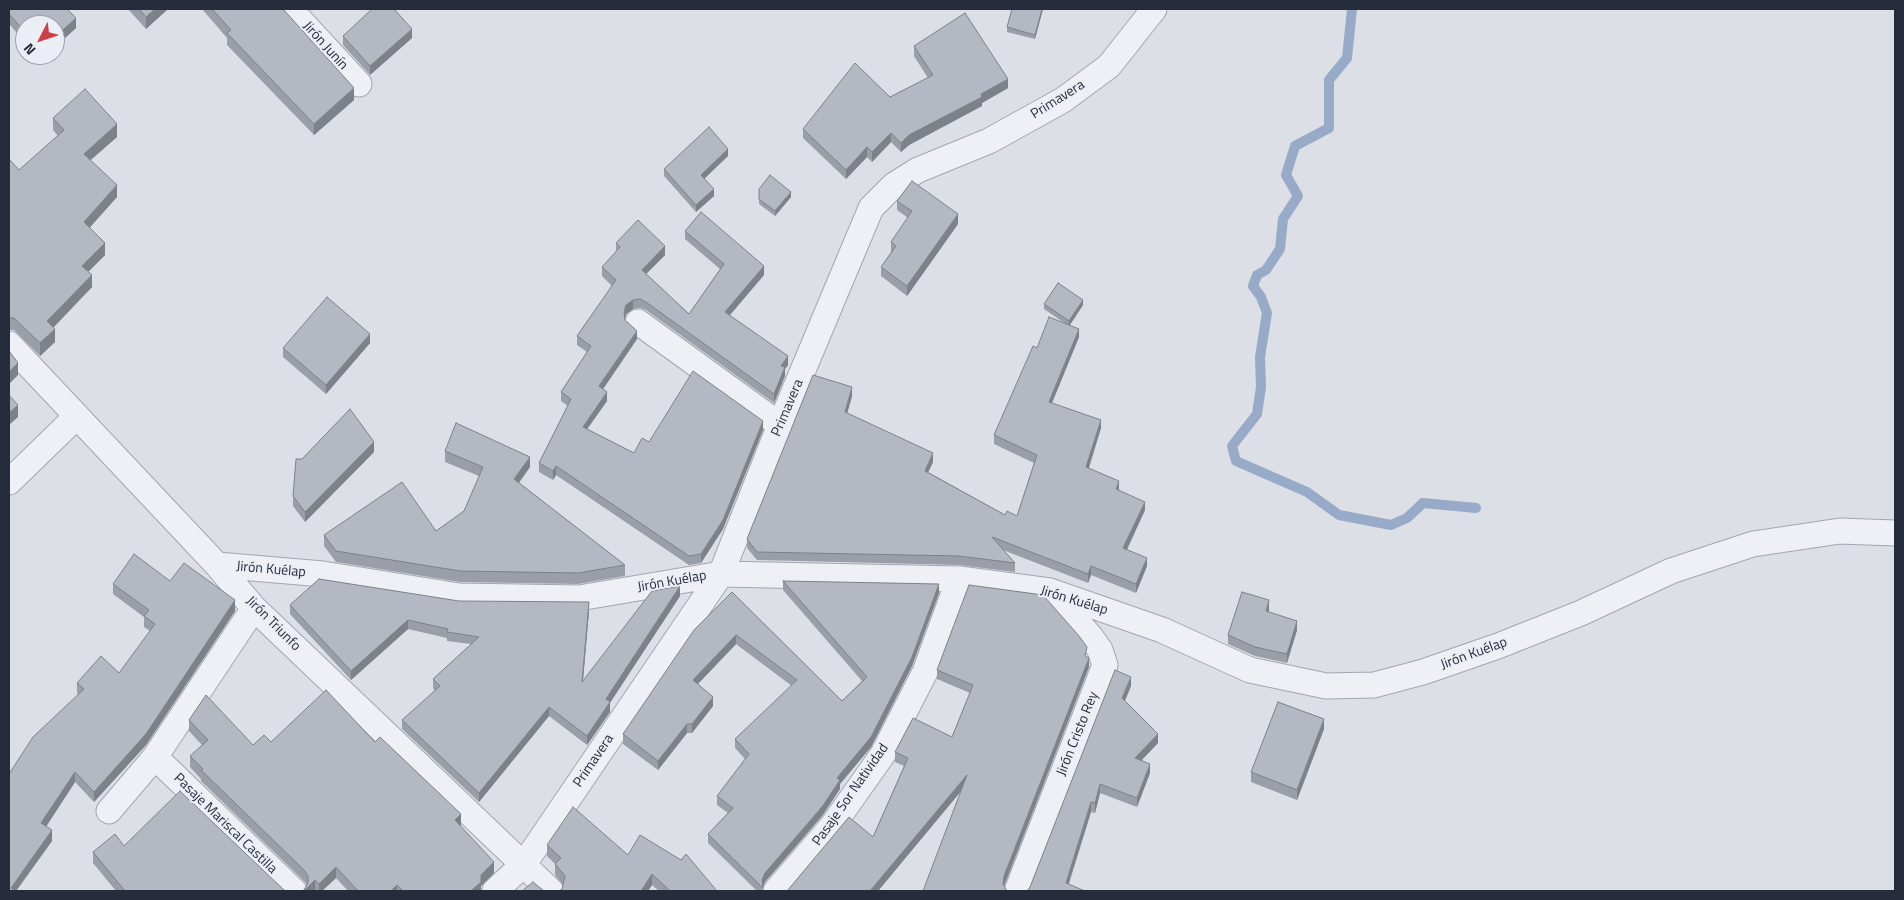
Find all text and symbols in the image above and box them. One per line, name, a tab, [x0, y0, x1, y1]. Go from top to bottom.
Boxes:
north arrow	[15, 15, 65, 65]
street label: Jirón Junín	[299, 18, 351, 74]
text: N	[18, 39, 40, 60]
street label: Primavera	[1028, 77, 1088, 123]
street label: Primavera	[768, 377, 808, 439]
street label: Jirón Kuélap	[236, 559, 306, 581]
street label: Jirón Kuélap	[636, 568, 708, 596]
street label: Jirón Kuélap	[1038, 583, 1110, 619]
street label: Jirón Triunfo	[242, 593, 304, 655]
street label: Jirón Kuélap	[1438, 634, 1510, 674]
street label: Jirón Cristo Rey	[1053, 689, 1103, 779]
street label: Primavera	[570, 731, 618, 791]
street label: Pasaje Sor Natividad	[809, 741, 893, 849]
street label: Pasaje Mariscal Castilla	[170, 770, 280, 878]

